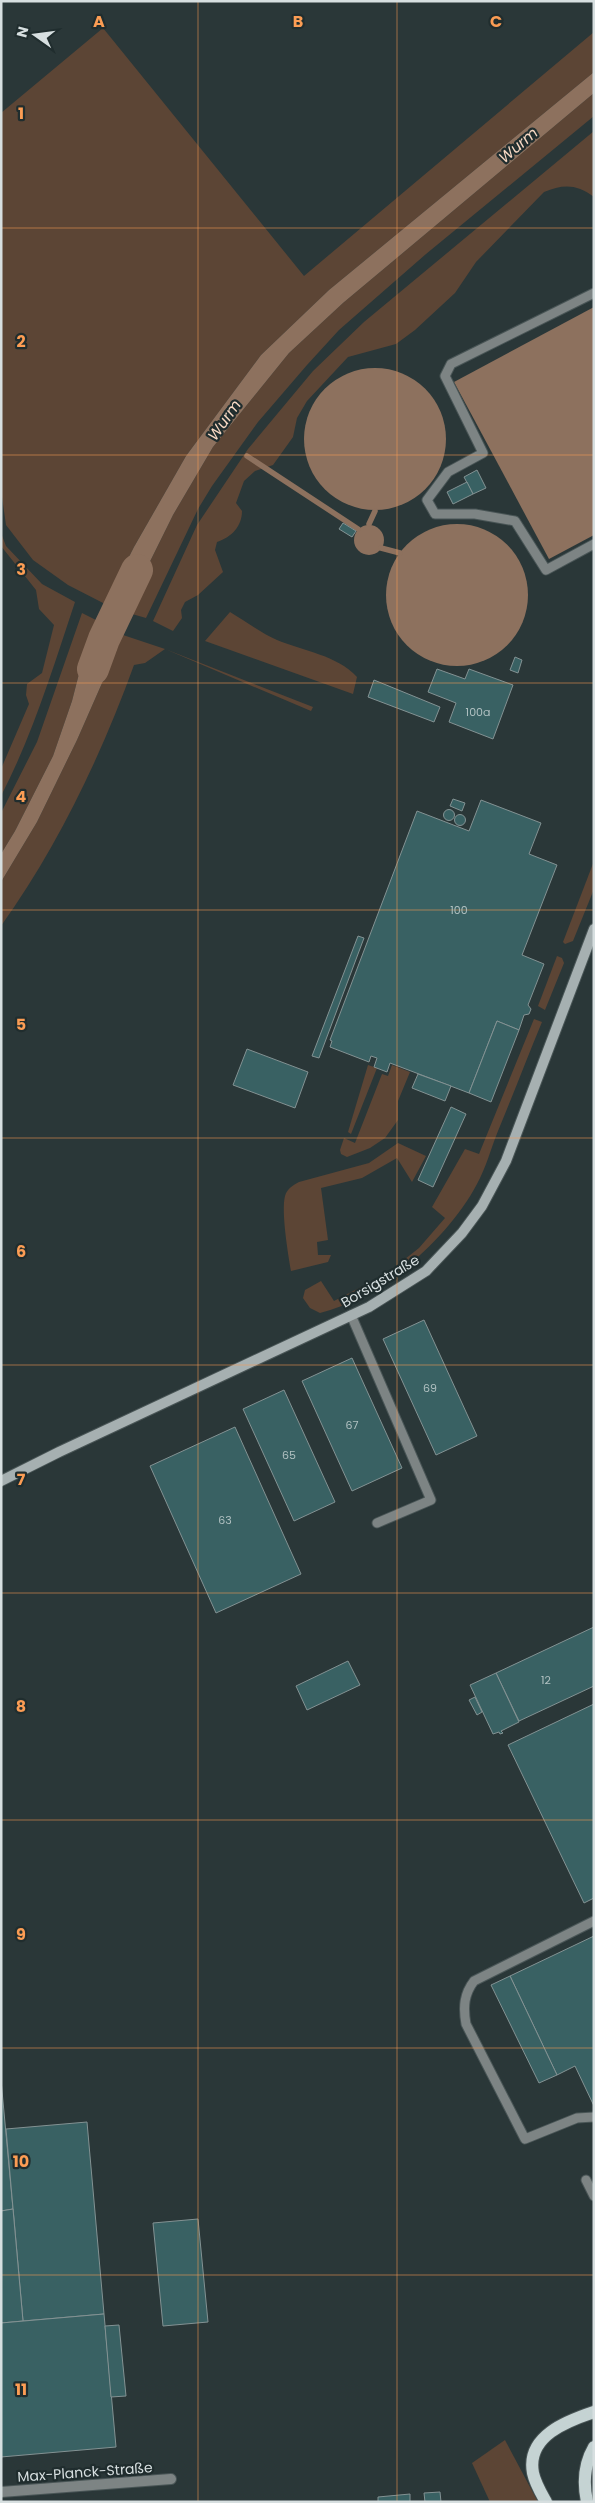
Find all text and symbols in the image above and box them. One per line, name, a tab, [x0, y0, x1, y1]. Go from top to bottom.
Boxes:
north arrow	[10, 10, 60, 60]
text: A	[93, 10, 105, 33]
text: B	[293, 10, 303, 33]
text: C	[490, 10, 502, 33]
text: N	[11, 24, 33, 39]
text: 1	[18, 102, 24, 125]
water label: Wurm	[494, 122, 542, 168]
text: 2	[16, 330, 26, 353]
water label: Wurm	[202, 395, 246, 445]
text: 3	[16, 558, 26, 581]
house number: 100a	[466, 704, 490, 720]
text: 4	[16, 785, 27, 808]
house number: 100	[450, 902, 468, 918]
text: 5	[16, 1013, 26, 1036]
text: 6	[16, 1240, 26, 1263]
street label: Borsigstraße	[337, 1250, 423, 1312]
house number: 69	[423, 1380, 437, 1396]
house number: 67	[346, 1417, 359, 1433]
house number: 65	[282, 1447, 296, 1463]
text: 7	[17, 1468, 26, 1491]
house number: 63	[218, 1512, 232, 1528]
house number: 12	[541, 1672, 551, 1688]
text: 8	[16, 1695, 26, 1718]
text: 9	[16, 1923, 26, 1946]
text: 10	[13, 2150, 29, 2173]
text: 11	[15, 2378, 27, 2401]
street label: Max-Planck-Straße	[17, 2457, 154, 2487]

